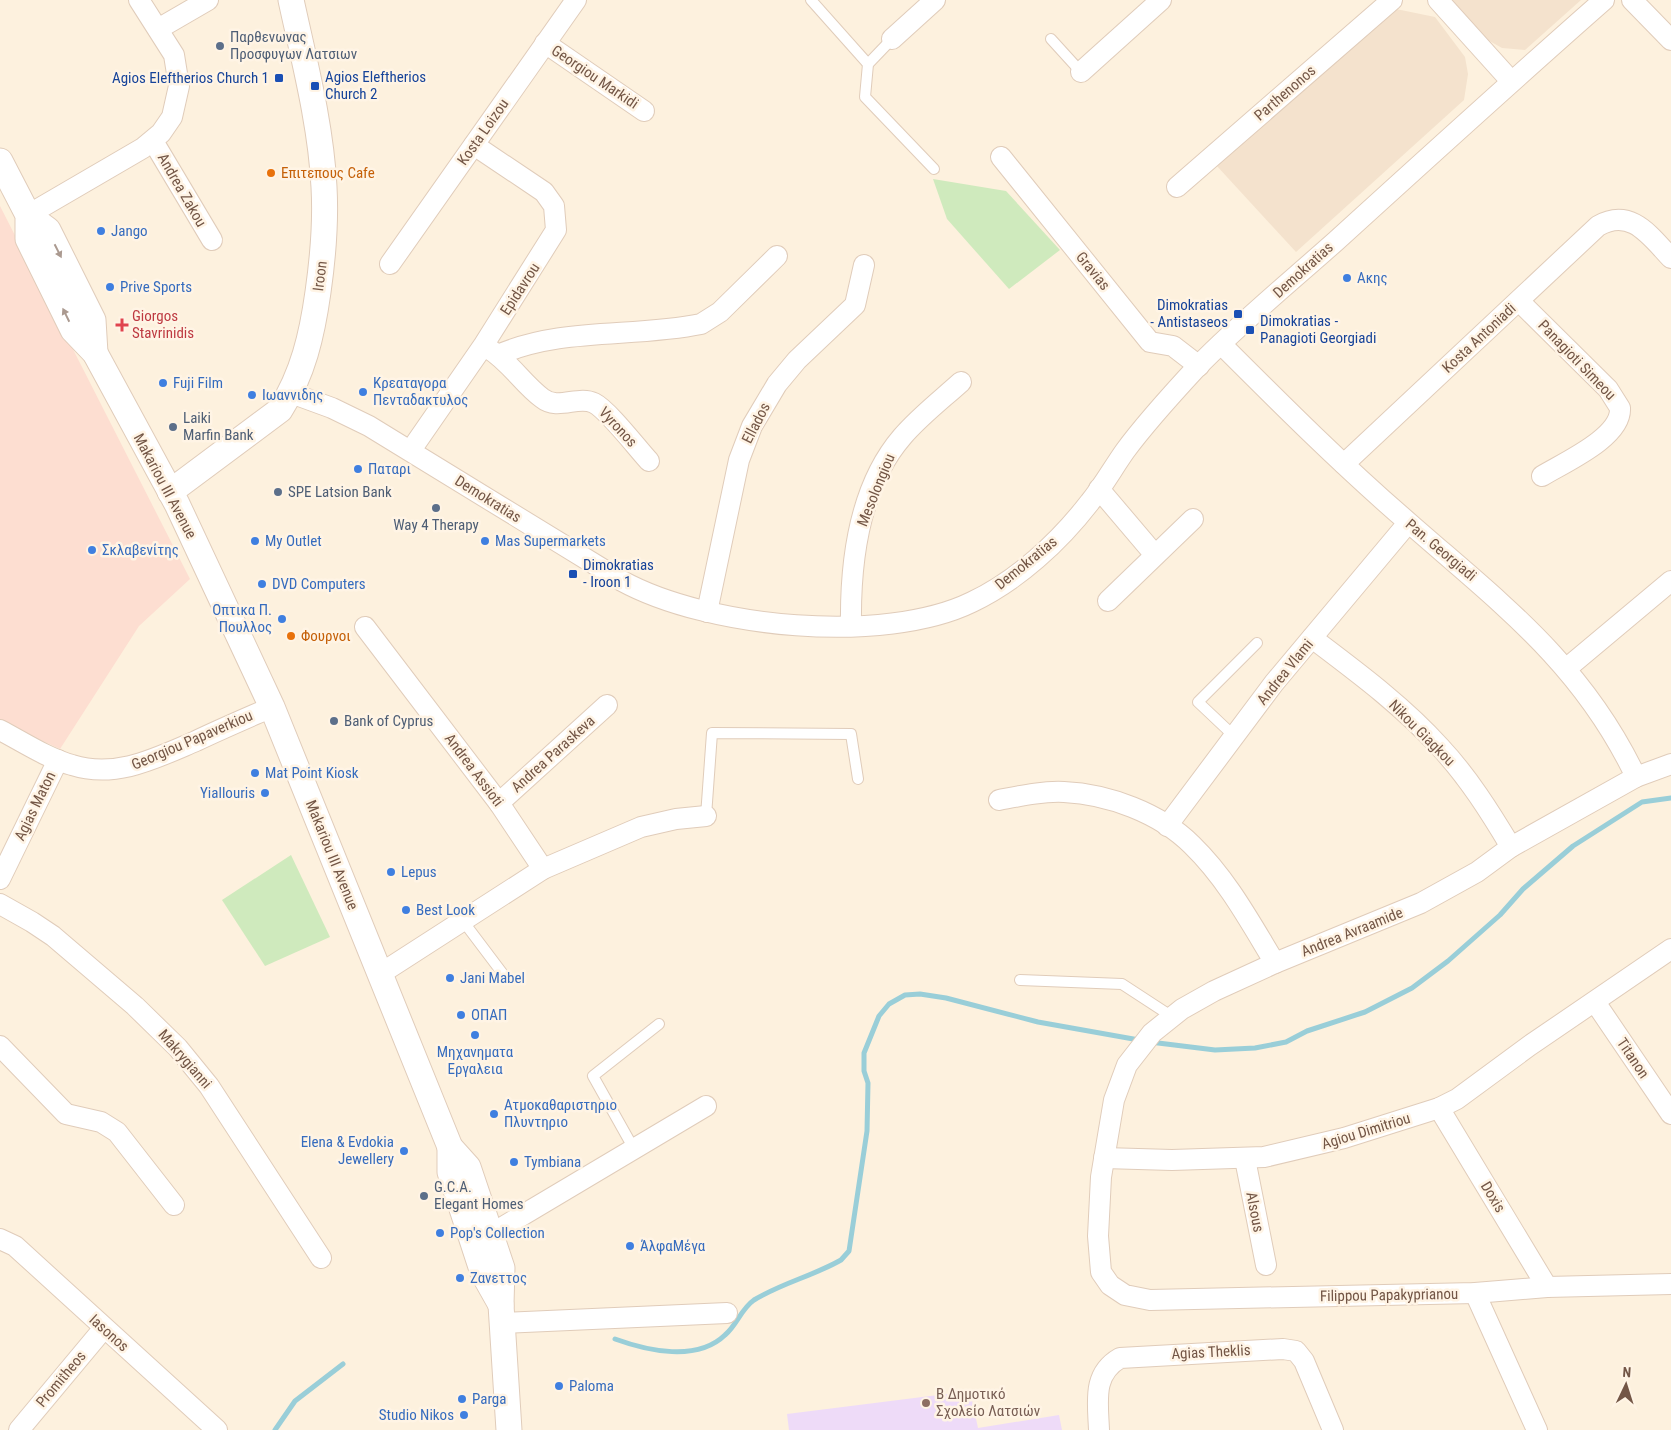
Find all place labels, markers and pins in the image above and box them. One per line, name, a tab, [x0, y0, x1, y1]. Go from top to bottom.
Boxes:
place label: Παρθενωνας Προσφυγων Λατσιων	[230, 28, 358, 63]
marker: Παρθενωνας Προσφυγων Λατσιων	[214, 40, 226, 52]
place label: Agios Eleftherios Church 2	[325, 68, 426, 103]
place label: Agios Eleftherios Church 1	[112, 69, 269, 87]
marker: Agios Eleftherios Church 1	[273, 72, 285, 84]
marker: Agios Eleftherios Church 2	[309, 80, 321, 92]
place label: Επιτεπους Cafe	[281, 164, 375, 182]
marker: Επιτεπους Cafe	[265, 167, 277, 179]
place label: Jango	[111, 222, 148, 240]
marker: Jango	[95, 225, 107, 237]
place label: Ακης	[1357, 269, 1388, 287]
marker: Ακης	[1341, 272, 1353, 284]
place label: Prive Sports	[120, 278, 192, 296]
marker: Prive Sports	[104, 281, 116, 293]
place label: Dimokratias - Antistaseos	[1150, 296, 1228, 331]
place label: Giorgos Stavrinidis	[132, 307, 194, 342]
marker: Dimokratias - Antistaseos	[1232, 308, 1244, 320]
place label: Dimokratias - Panagioti Georgiadi	[1260, 312, 1376, 347]
marker: Giorgos Stavrinidis	[116, 319, 128, 331]
marker: Dimokratias - Panagioti Georgiadi	[1244, 324, 1256, 336]
place label: Fuji Film	[173, 374, 223, 392]
place label: Κρεαταγορα Πενταδακτυλος	[373, 374, 468, 409]
marker: Fuji Film	[157, 377, 169, 389]
place label: Ιωαννιδης	[262, 386, 323, 404]
marker: Κρεαταγορα Πενταδακτυλος	[357, 386, 369, 398]
marker: Ιωαννιδης	[246, 389, 258, 401]
place label: Laiki Marfin Bank	[183, 409, 254, 444]
marker: Laiki Marfin Bank	[167, 421, 179, 433]
place label: Παταρι	[368, 460, 411, 478]
marker: Παταρι	[352, 463, 364, 475]
place label: SPE Latsion Bank	[288, 483, 392, 501]
marker: SPE Latsion Bank	[272, 486, 284, 498]
marker: Way 4 Therapy	[430, 502, 442, 514]
place label: Way 4 Therapy	[393, 516, 479, 534]
place label: My Outlet	[265, 532, 322, 550]
place label: Mas Supermarkets	[495, 532, 606, 550]
marker: My Outlet	[249, 535, 261, 547]
marker: Mas Supermarkets	[479, 535, 491, 547]
place label: Σκλαβενίτης	[102, 541, 179, 559]
marker: Σκλαβενίτης	[86, 544, 98, 556]
place label: Dimokratias - Iroon 1	[583, 556, 654, 591]
marker: Dimokratias - Iroon 1	[567, 568, 579, 580]
place label: DVD Computers	[272, 575, 366, 593]
marker: DVD Computers	[256, 578, 268, 590]
place label: Οπτικα Π. Πουλλος	[212, 601, 272, 636]
marker: Οπτικα Π. Πουλλος	[276, 613, 288, 625]
place label: Φουρνοι	[301, 627, 351, 645]
marker: Φουρνοι	[285, 630, 297, 642]
place label: Bank of Cyprus	[344, 712, 434, 730]
marker: Bank of Cyprus	[328, 715, 340, 727]
place label: Mat Point Kiosk	[265, 764, 359, 782]
marker: Mat Point Kiosk	[249, 767, 261, 779]
place label: Yiallouris	[200, 784, 255, 802]
marker: Yiallouris	[259, 787, 271, 799]
place label: Lepus	[401, 863, 437, 881]
marker: Lepus	[385, 866, 397, 878]
place label: Best Look	[416, 901, 475, 919]
marker: Best Look	[400, 904, 412, 916]
place label: Jani Mabel	[460, 969, 525, 987]
marker: Jani Mabel	[444, 972, 456, 984]
place label: ΟΠΑΠ	[471, 1006, 507, 1024]
marker: ΟΠΑΠ	[455, 1009, 467, 1021]
marker: Μηχανηματα Εργαλεια	[469, 1029, 481, 1041]
place label: Μηχανηματα Εργαλεια	[437, 1043, 514, 1078]
place label: Ατμοκαθαριστηριο Πλυντηριο	[504, 1096, 617, 1131]
marker: Ατμοκαθαριστηριο Πλυντηριο	[488, 1108, 500, 1120]
place label: Elena & Evdokia Jewellery	[301, 1133, 394, 1168]
marker: Elena & Evdokia Jewellery	[398, 1145, 410, 1157]
place label: Tymbiana	[524, 1153, 581, 1171]
marker: Tymbiana	[508, 1156, 520, 1168]
place label: G.C.A. Elegant Homes	[434, 1178, 524, 1213]
marker: G.C.A. Elegant Homes	[418, 1190, 430, 1202]
place label: Pop's Collection	[450, 1224, 545, 1242]
marker: Pop's Collection	[434, 1227, 446, 1239]
place label: ΆλφαΜέγα	[640, 1237, 706, 1255]
marker: ΆλφαΜέγα	[624, 1240, 636, 1252]
place label: Ζανεττος	[470, 1269, 527, 1287]
marker: Ζανεττος	[454, 1272, 466, 1284]
place label: Paloma	[569, 1377, 614, 1395]
marker: Paloma	[553, 1380, 565, 1392]
place label: Β Δημοτικό Σχολείο Λατσιών	[936, 1385, 1041, 1420]
place label: Parga	[472, 1390, 506, 1408]
marker: Parga	[456, 1393, 468, 1405]
marker: Β Δημοτικό Σχολείο Λατσιών	[920, 1397, 932, 1409]
place label: Studio Nikos	[379, 1406, 454, 1424]
marker: Studio Nikos	[458, 1409, 470, 1421]

